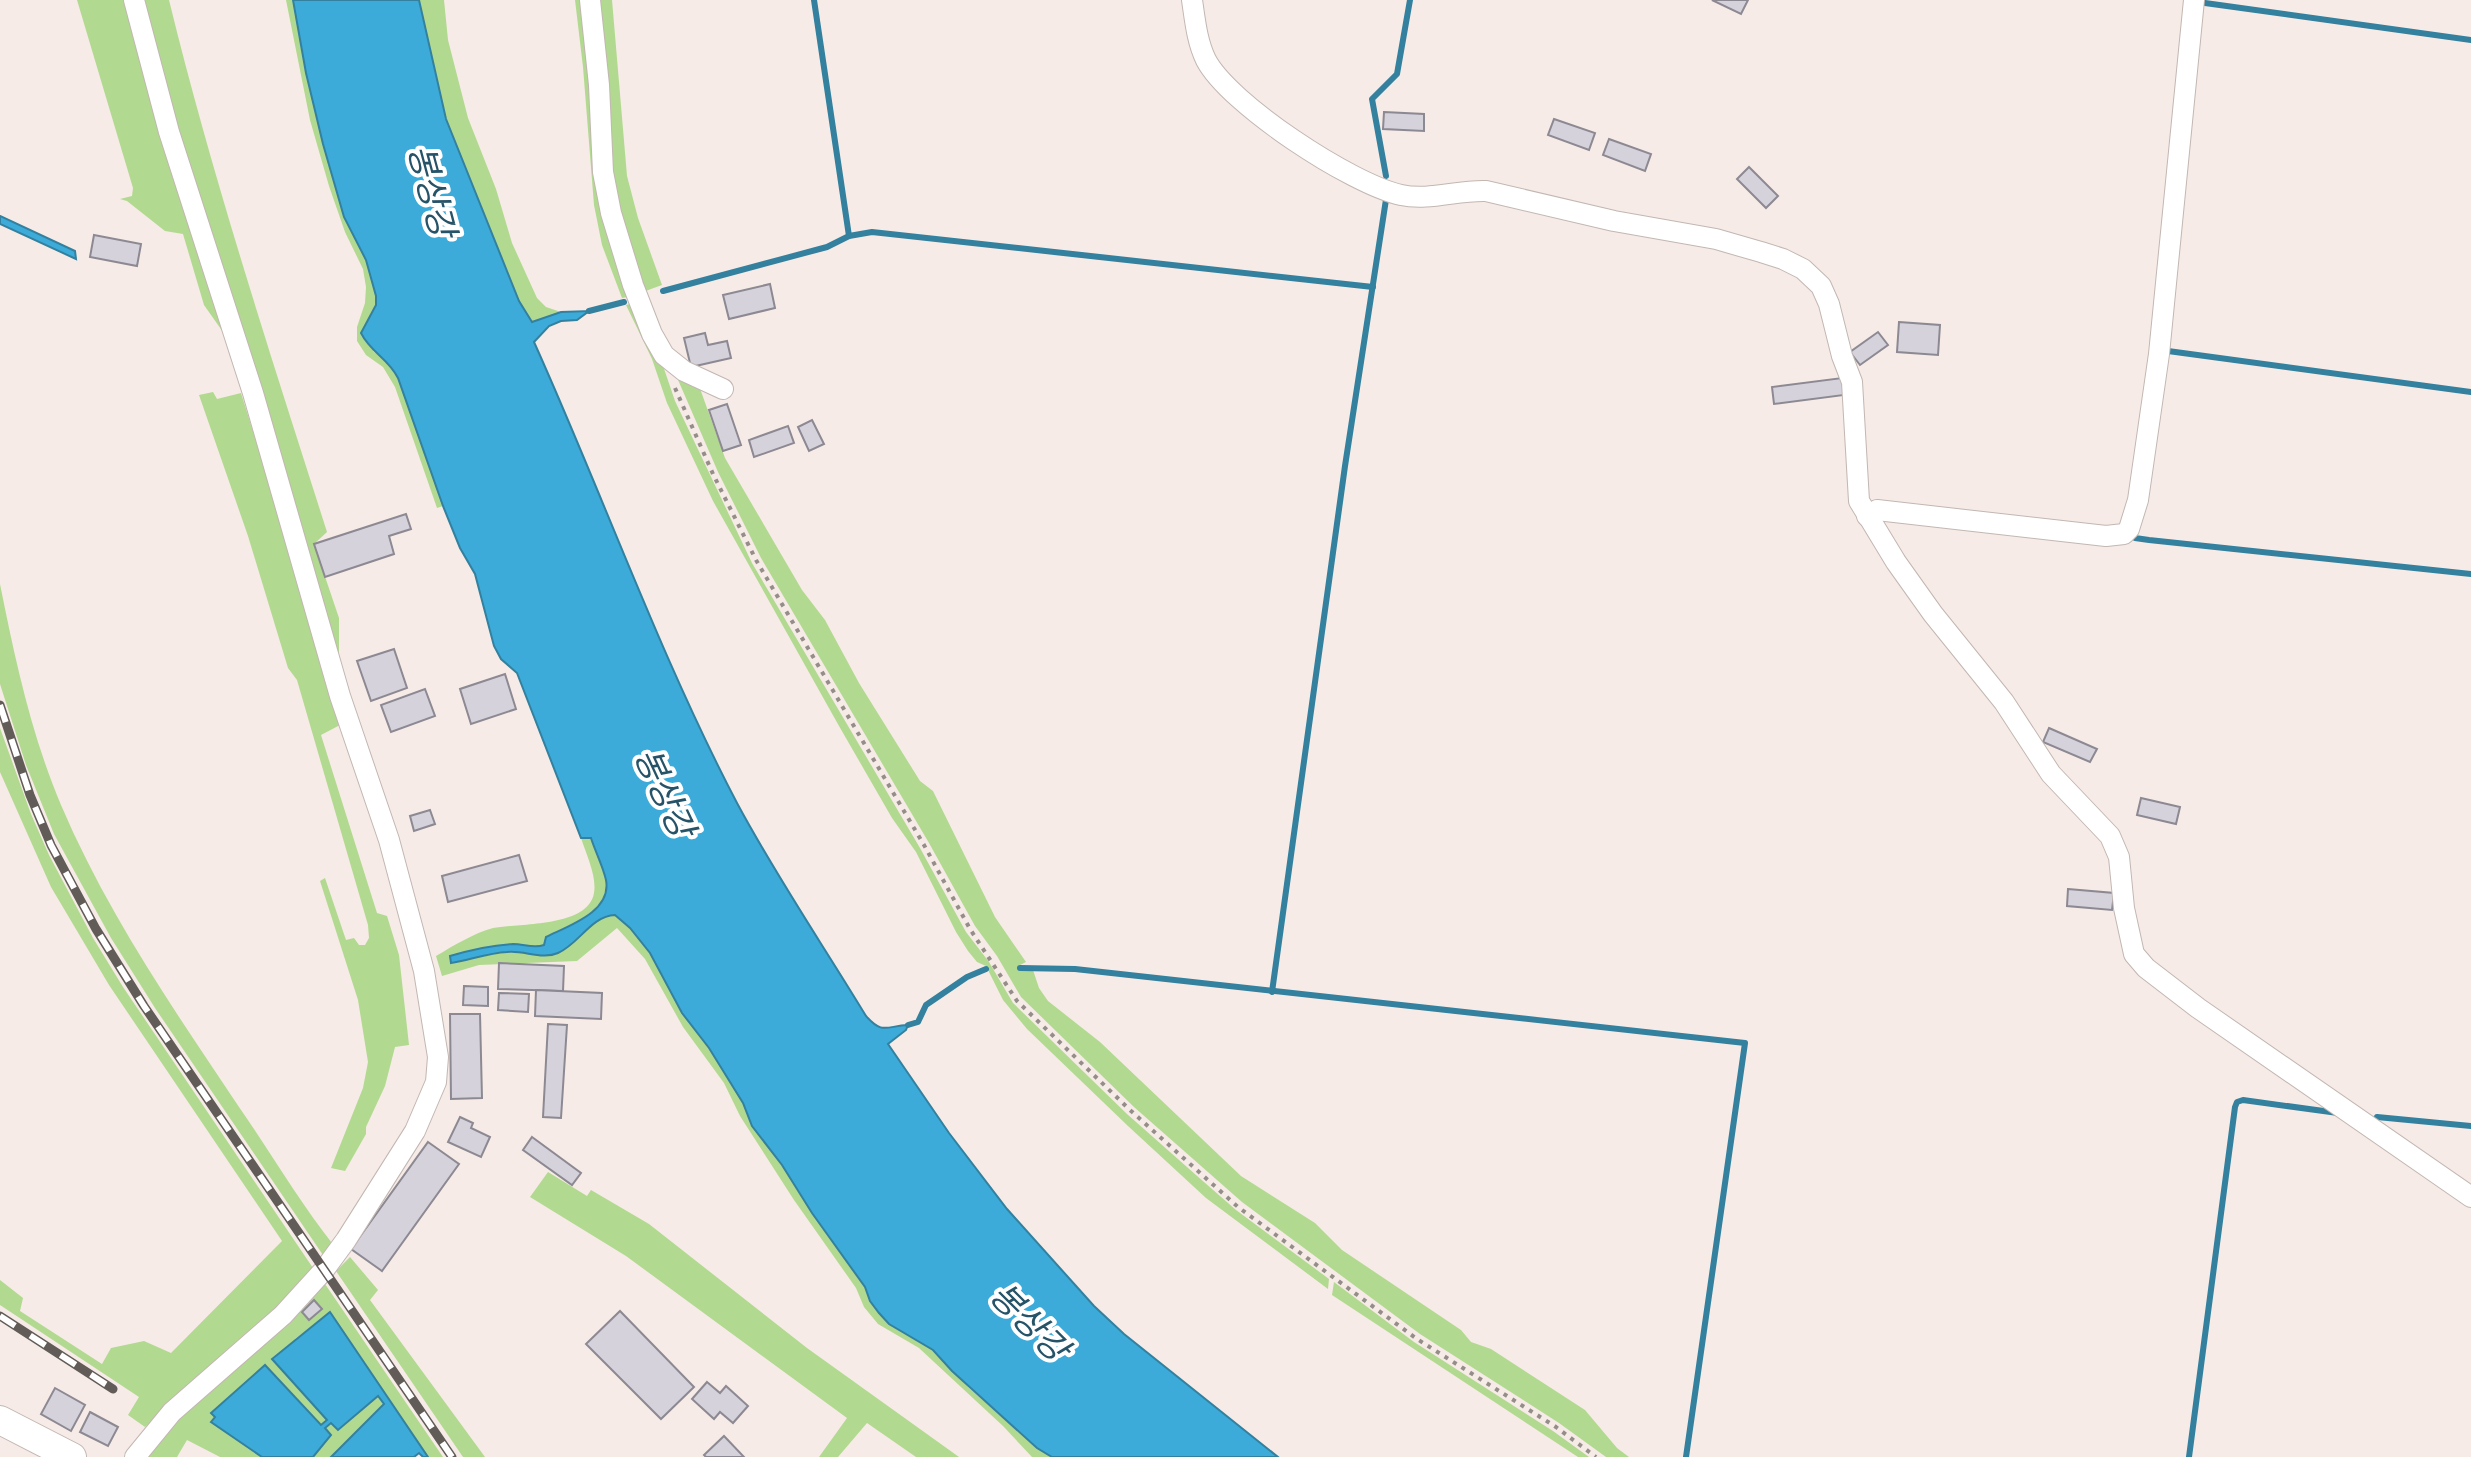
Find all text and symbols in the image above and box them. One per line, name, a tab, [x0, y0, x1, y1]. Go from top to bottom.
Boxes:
water label: 봉상강	[401, 141, 462, 245]
water label: 봉상강	[628, 742, 702, 847]
water label: 봉상강	[983, 1276, 1078, 1372]

